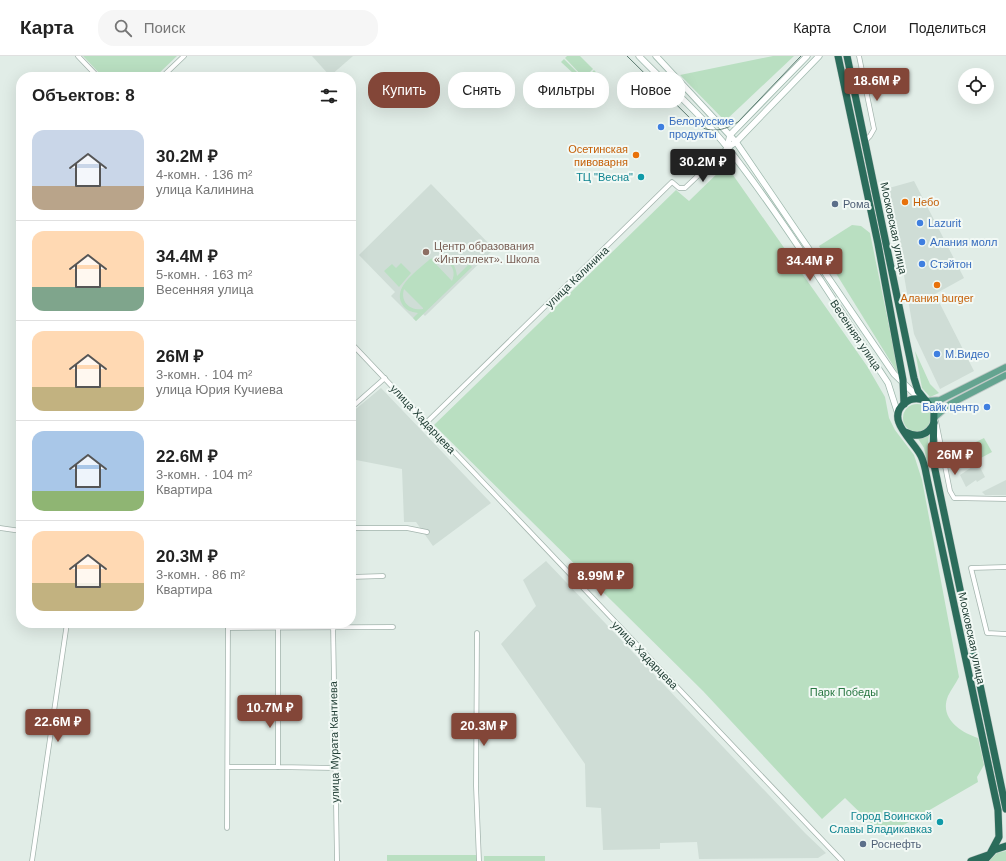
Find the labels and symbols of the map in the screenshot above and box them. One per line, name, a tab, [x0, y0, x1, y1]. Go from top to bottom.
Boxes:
pin: 18.6M ₽	[840, 68, 914, 102]
place label: Белорусские продукты	[669, 115, 734, 140]
marker: Белорусские продукты	[656, 122, 666, 132]
place label: Осетинская пивоварня	[568, 143, 628, 168]
pin: 30.2M ₽	[666, 149, 740, 183]
marker: Осетинская пивоварня	[631, 150, 641, 160]
place label: ТЦ "Весна"	[576, 171, 633, 183]
marker: ТЦ "Весна"	[636, 172, 646, 182]
street label: Московская улица	[878, 181, 910, 276]
place label: Небо	[913, 196, 939, 208]
marker: Небо	[900, 197, 910, 207]
place label: Рома	[843, 198, 871, 210]
marker: Рома	[830, 199, 840, 209]
place label: Lazurit	[928, 217, 961, 229]
marker: Lazurit	[915, 218, 925, 228]
place label: Алания молл	[930, 236, 997, 248]
marker: Алания молл	[917, 237, 927, 247]
place label: Центр образования «Интеллект». Школа	[434, 240, 540, 265]
street label: улица Калинина	[543, 243, 612, 310]
marker: Центр образования «Интеллект». Школа	[421, 247, 431, 257]
pin: 34.4M ₽	[773, 248, 847, 282]
place label: Стэйтон	[930, 258, 972, 270]
marker: Стэйтон	[917, 259, 927, 269]
marker: Алания burger	[932, 280, 942, 290]
place label: Алания burger	[901, 292, 974, 304]
street label: Весенняя улица	[828, 297, 885, 373]
place label: М.Видео	[945, 348, 989, 360]
marker: М.Видео	[932, 349, 942, 359]
street label: улица Хадарцева	[388, 382, 459, 456]
place label: Байк центр	[922, 401, 979, 413]
marker: Байк центр	[982, 402, 992, 412]
pin: 26M ₽	[927, 442, 983, 476]
pin: 8.99M ₽	[564, 563, 638, 597]
street label: Московская улица	[956, 591, 988, 686]
street label: улица Хадарцева	[610, 619, 681, 692]
street label: улица Мурата Кантиева	[327, 680, 341, 803]
park label: Парк Победы	[810, 686, 878, 698]
pin: 10.7M ₽	[233, 695, 307, 729]
pin: 22.6M ₽	[21, 709, 95, 743]
pin: 20.3M ₽	[447, 713, 521, 747]
place label: Город Воинской Славы Владикавказ	[829, 810, 932, 835]
marker: Город Воинской Славы Владикавказ	[935, 817, 945, 827]
place label: Роснефть	[871, 838, 922, 850]
marker: Роснефть	[858, 839, 868, 849]

